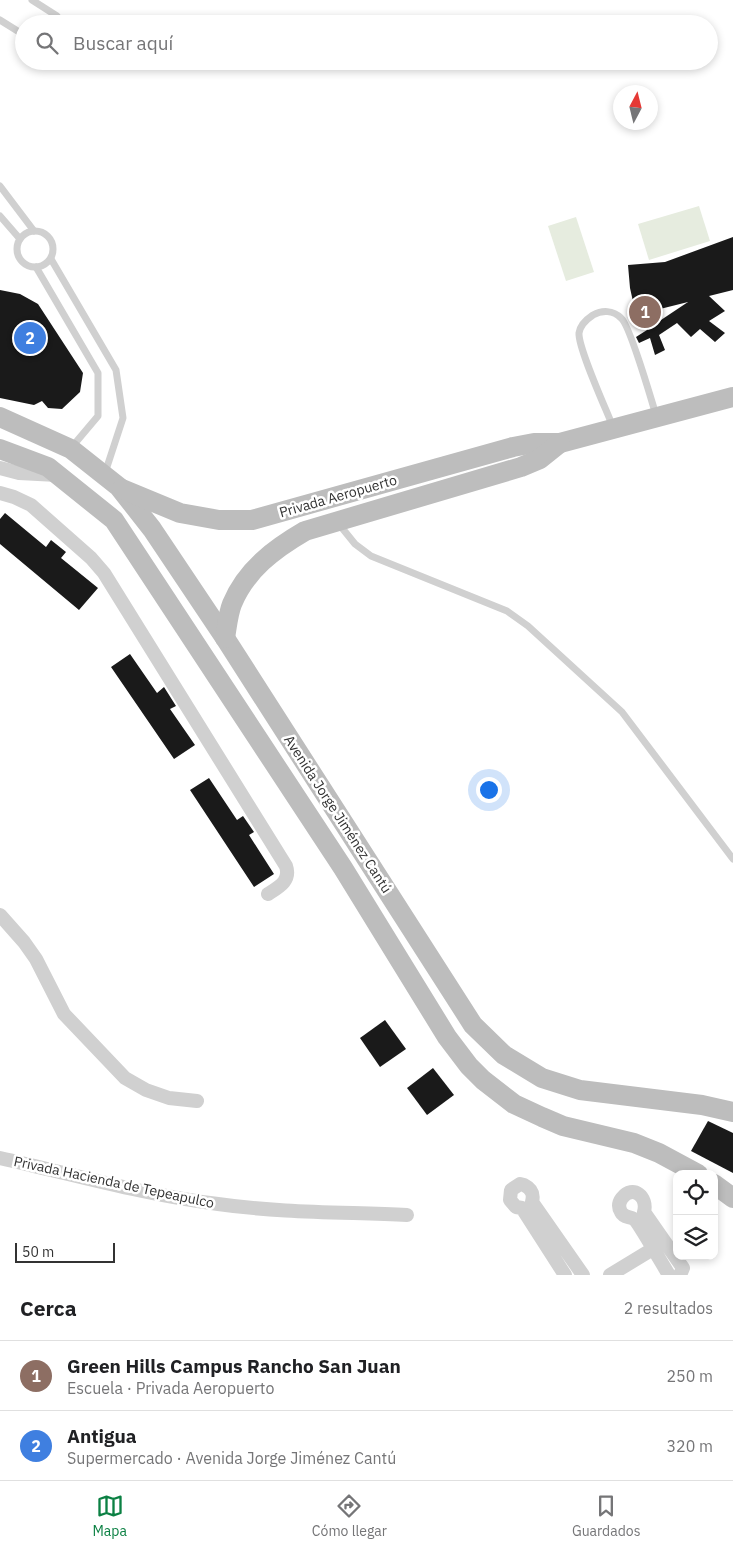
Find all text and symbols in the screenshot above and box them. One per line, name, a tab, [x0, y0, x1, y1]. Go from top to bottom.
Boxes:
search box	[15, 15, 718, 70]
icon: search	[33, 29, 61, 57]
text: Buscar aquí	[73, 31, 173, 55]
north arrow	[613, 85, 658, 130]
pin: 1	[629, 293, 661, 331]
pin: 2	[14, 319, 46, 357]
street label: Privada Aeropuerto	[277, 471, 399, 521]
street label: Avenida Jorge Jiménez Cantú	[280, 732, 396, 896]
your location	[476, 777, 502, 803]
street label: Privada Hacienda de Tepeapulco	[12, 1152, 216, 1212]
map controls	[673, 1170, 718, 1260]
button: locate	[673, 1170, 718, 1215]
button: layers	[673, 1215, 718, 1260]
scale bar	[15, 1240, 115, 1263]
text: 50 m	[22, 1243, 54, 1261]
text: Cerca	[20, 1294, 77, 1322]
text: 2 resultados	[624, 1298, 713, 1318]
text: Green Hills Campus Rancho San Juan	[67, 1354, 401, 1378]
text: 1	[31, 1366, 41, 1386]
text: 250 m	[666, 1366, 713, 1386]
text: Escuela · Privada Aeropuerto	[67, 1378, 274, 1398]
text: Antigua	[67, 1424, 137, 1448]
text: 2	[31, 1436, 41, 1456]
text: 320 m	[666, 1436, 713, 1456]
text: Supermercado · Avenida Jorge Jiménez Cantú	[67, 1448, 396, 1468]
tab: Mapa	[92, 1492, 127, 1540]
tab: Cómo llegar	[312, 1492, 387, 1540]
tab: Guardados	[572, 1492, 641, 1540]

